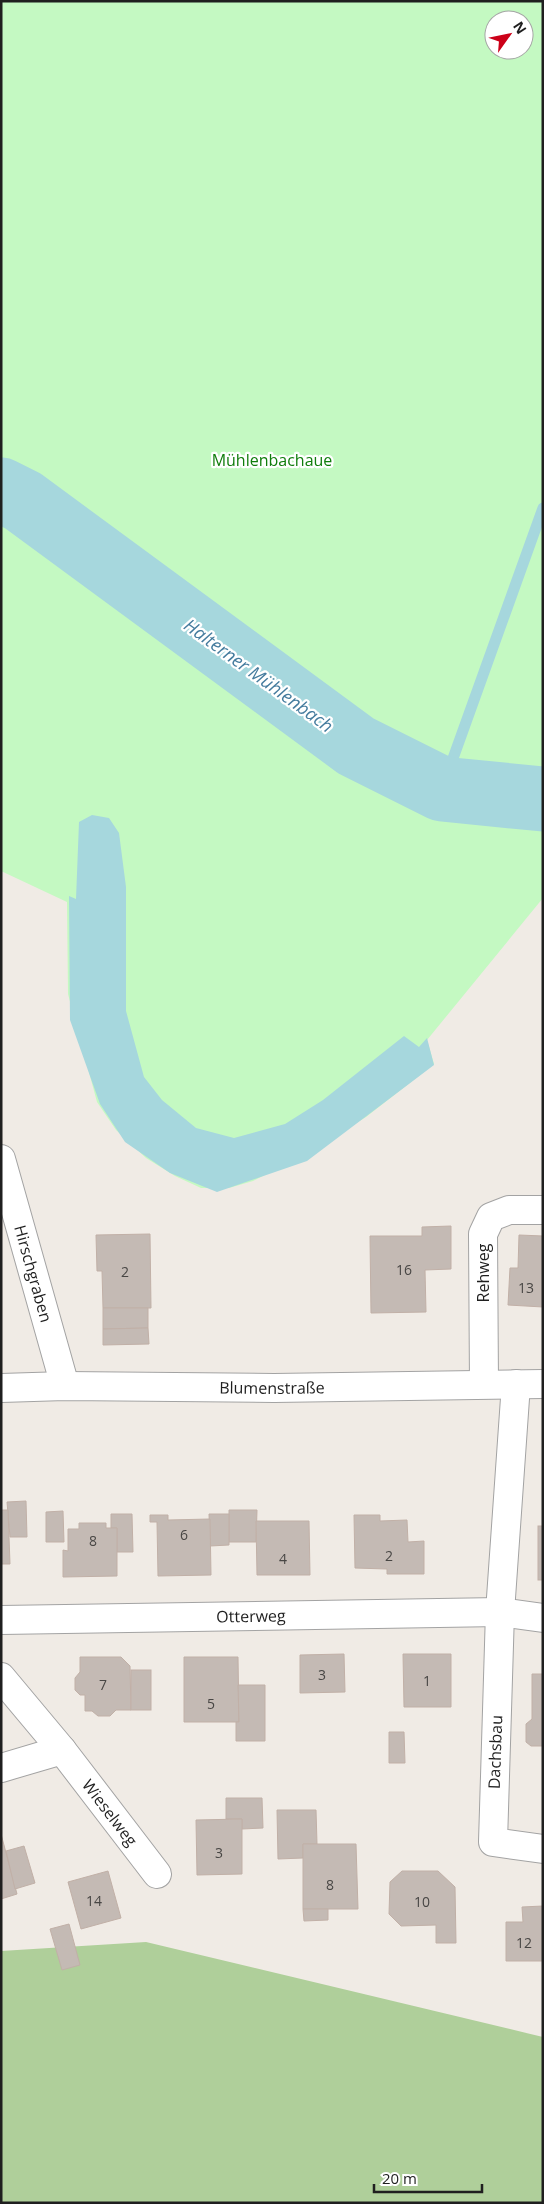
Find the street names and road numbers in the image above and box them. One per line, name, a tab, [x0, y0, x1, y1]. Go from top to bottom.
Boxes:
street label: Hirschgraben	[9, 1222, 57, 1325]
street label: Rehweg	[472, 1243, 494, 1302]
street label: Blumenstraße	[219, 1376, 325, 1399]
street label: Otterweg	[216, 1604, 286, 1628]
street label: Dachsbau	[483, 1715, 507, 1789]
street label: Wieselweg	[77, 1775, 143, 1851]

